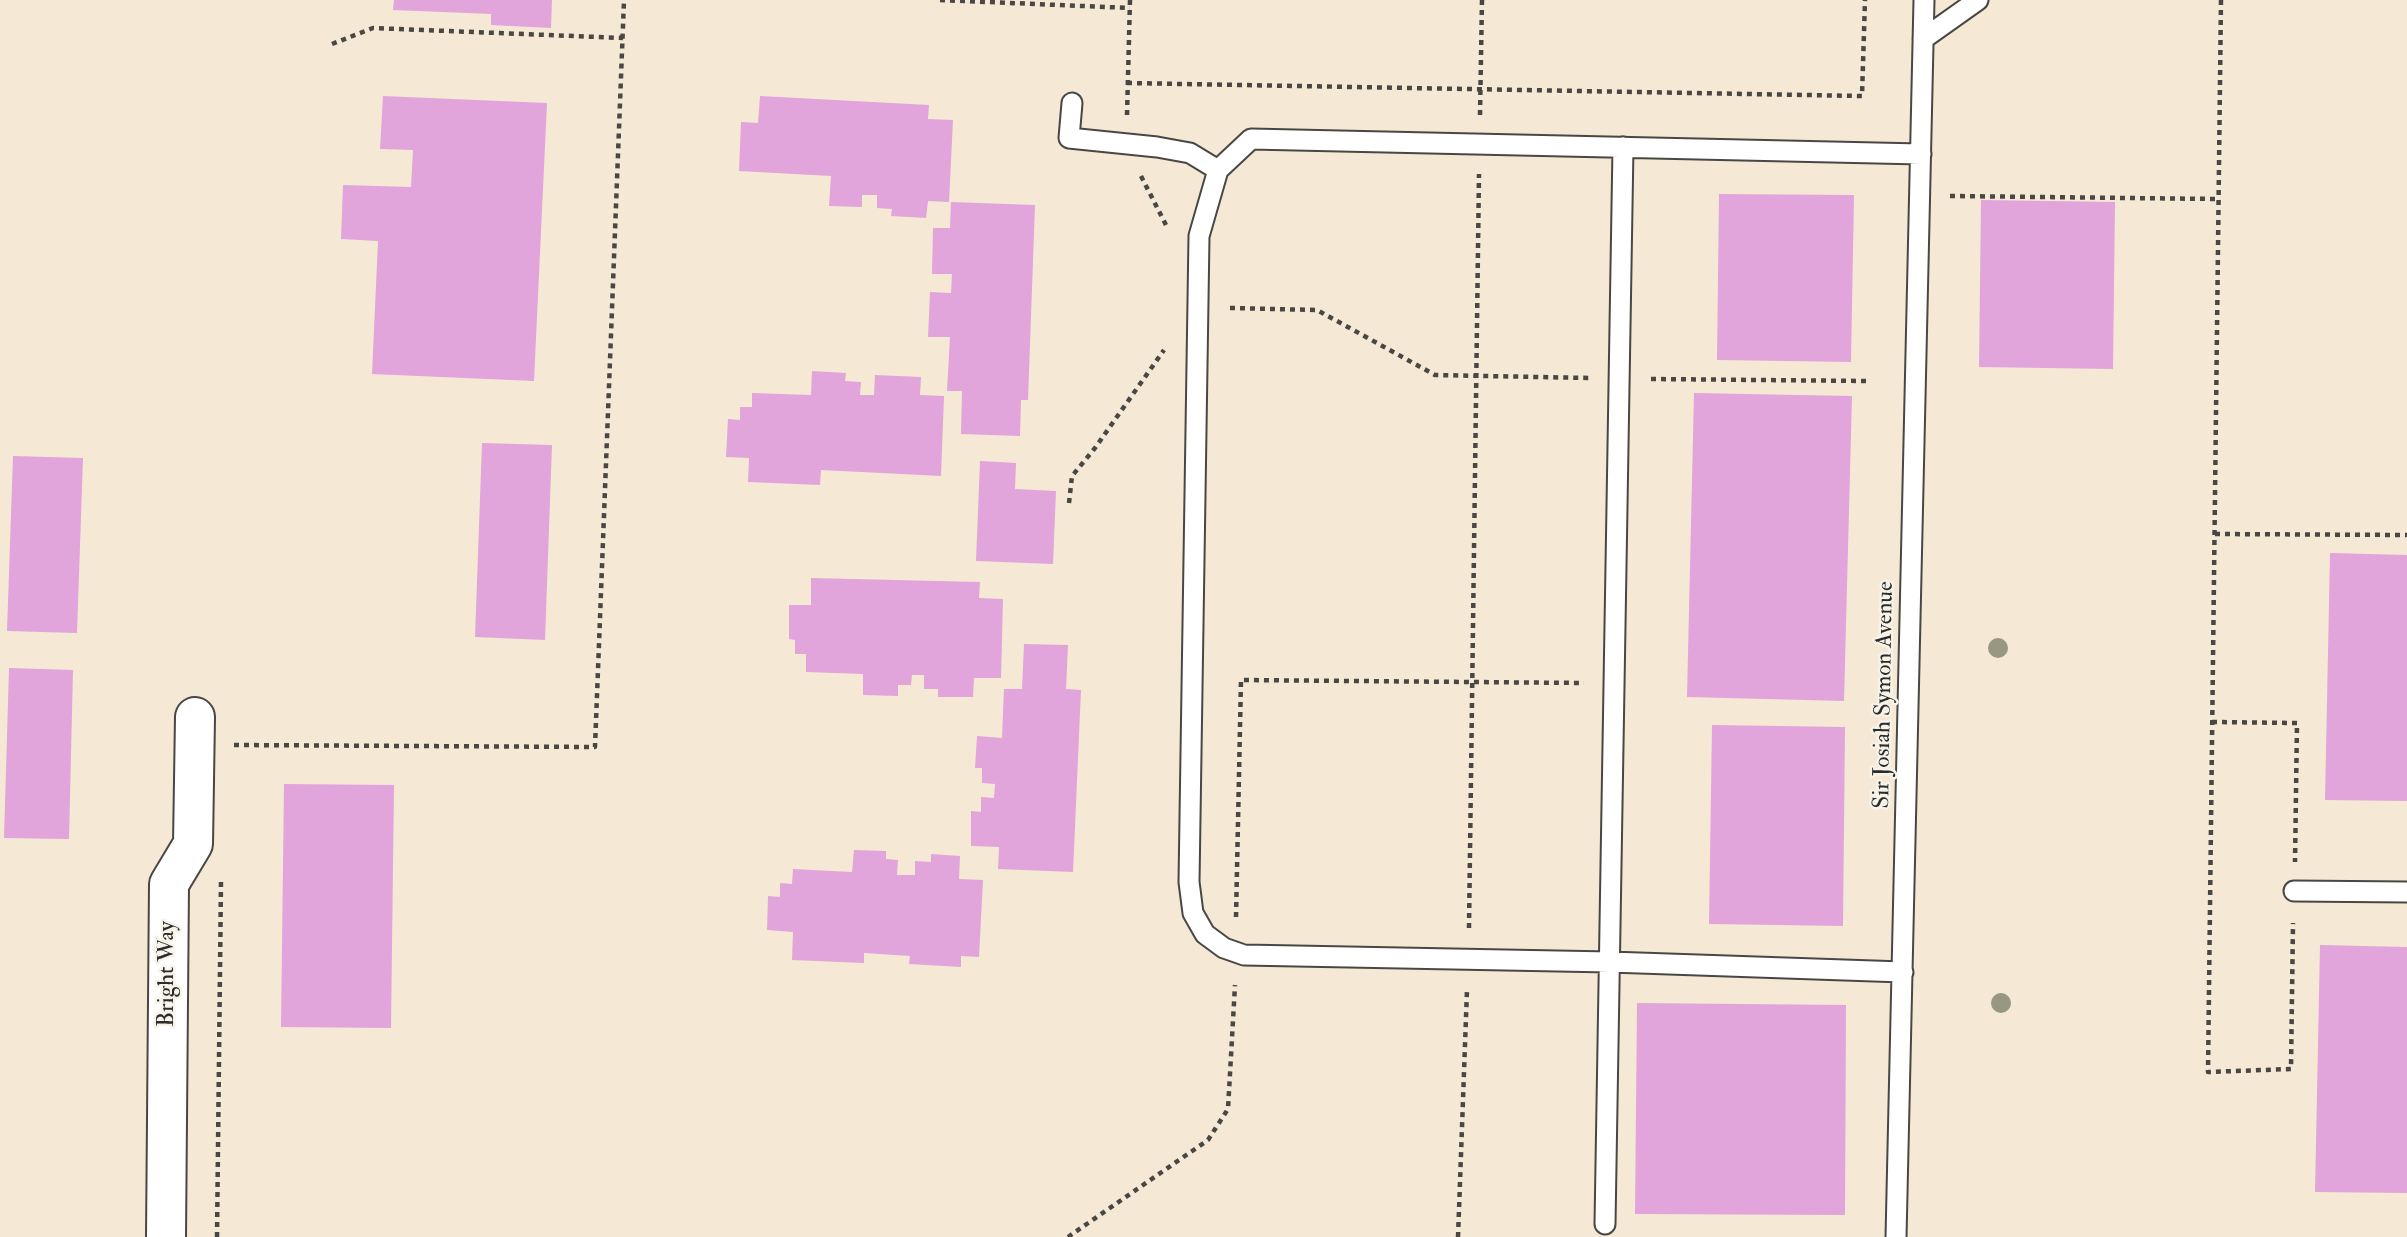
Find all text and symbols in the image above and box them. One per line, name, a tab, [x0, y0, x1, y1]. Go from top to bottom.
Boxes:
street label: Sir Josiah Symon Avenue	[1869, 581, 1901, 809]
street label: Bright Way	[154, 921, 182, 1027]

